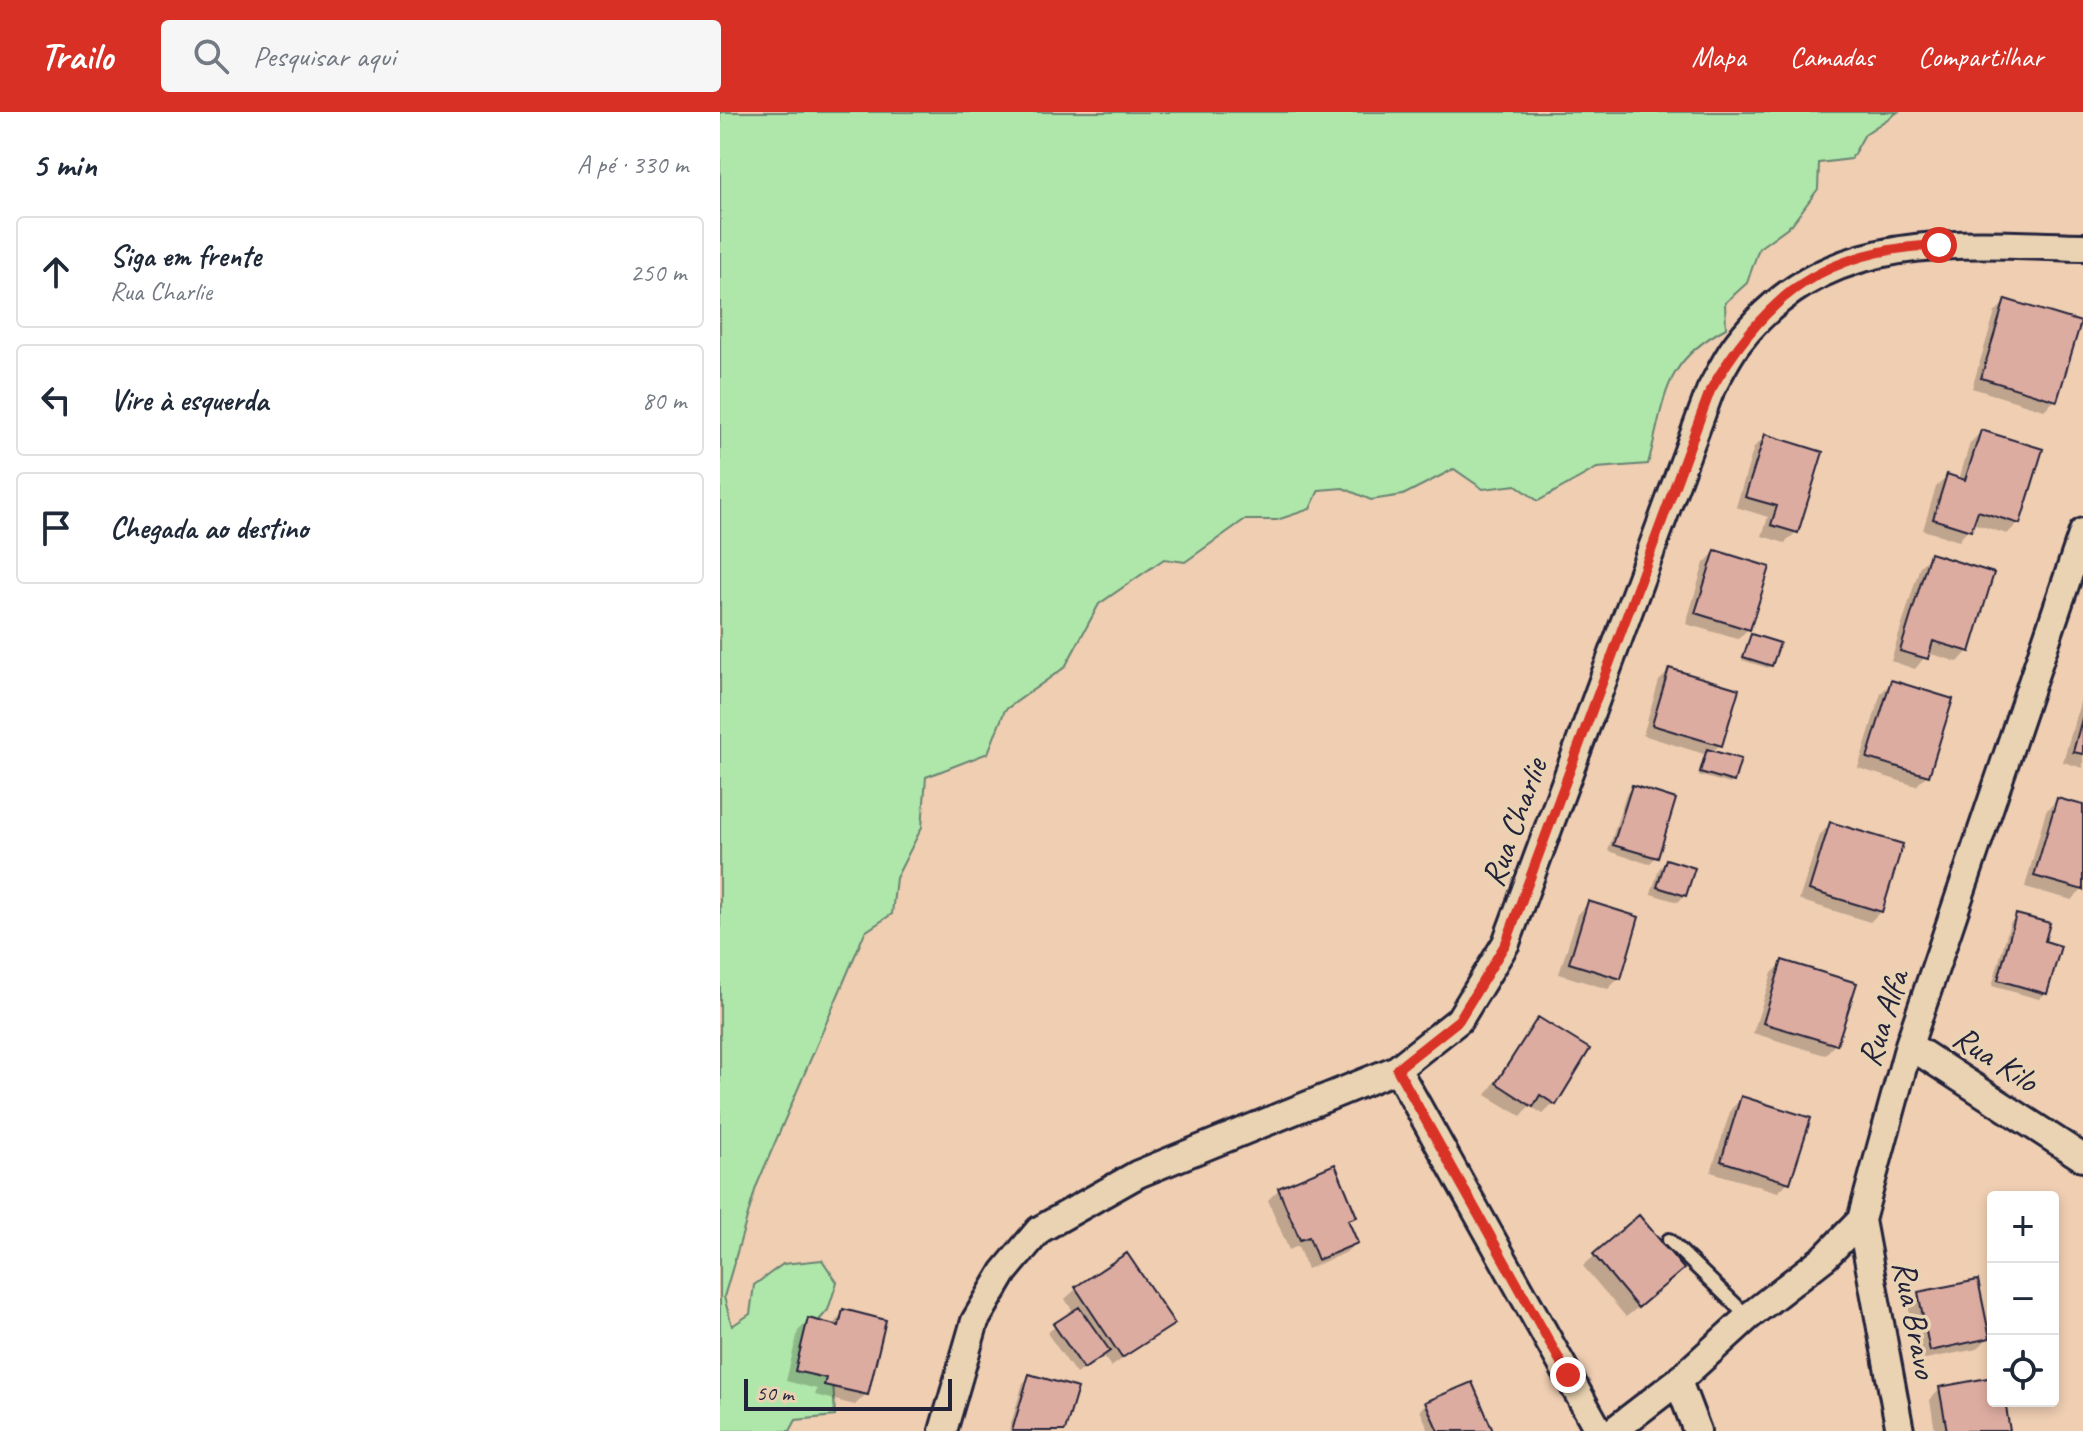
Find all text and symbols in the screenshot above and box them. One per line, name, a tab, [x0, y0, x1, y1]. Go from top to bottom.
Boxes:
search box	[161, 20, 721, 92]
text: Trailo	[40, 33, 113, 80]
icon: search	[189, 34, 233, 78]
text: Pesquisar aqui	[253, 37, 396, 75]
text: Mapa	[1691, 39, 1746, 74]
text: Camadas	[1790, 39, 1874, 74]
text: Compartilhar	[1918, 39, 2043, 74]
text: 5 min	[32, 143, 97, 186]
text: A pé · 330 m	[577, 148, 688, 181]
route start	[1921, 227, 1957, 263]
text: Siga em frente	[110, 237, 261, 275]
icon: ahead	[34, 250, 78, 294]
text: 250 m	[630, 256, 686, 289]
text: Rua Charlie	[110, 275, 212, 308]
icon: left	[34, 378, 78, 422]
text: Vire à esquerda	[110, 381, 268, 419]
text: 80 m	[642, 384, 686, 417]
icon: arrive	[34, 506, 78, 550]
text: Chegada ao destino	[110, 509, 308, 547]
street label: Rua Charlie	[1470, 750, 1557, 892]
street label: Rua Alfa	[1847, 962, 1919, 1072]
street label: Rua Kilo	[1945, 1015, 2048, 1103]
map controls	[1987, 1191, 2059, 1407]
button: +	[1987, 1191, 2059, 1263]
street label: Rua Bravo	[1883, 1257, 1948, 1383]
button: −	[1987, 1263, 2059, 1335]
button: locate	[1987, 1335, 2059, 1407]
route end	[1550, 1357, 1586, 1393]
scale bar	[744, 1375, 952, 1411]
text: 50 m	[756, 1379, 793, 1407]

